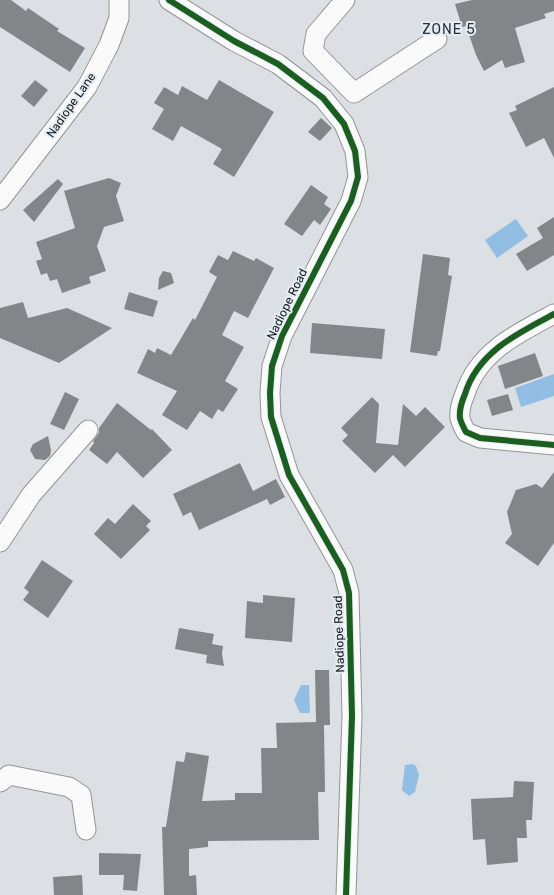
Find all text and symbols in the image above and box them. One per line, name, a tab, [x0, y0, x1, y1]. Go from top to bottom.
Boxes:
district label: ZONE 5	[422, 21, 476, 38]
street label: Nadiope Lane	[43, 70, 99, 140]
street label: Nadiope Road	[264, 266, 310, 342]
street label: Nadiope Road	[331, 595, 347, 673]

